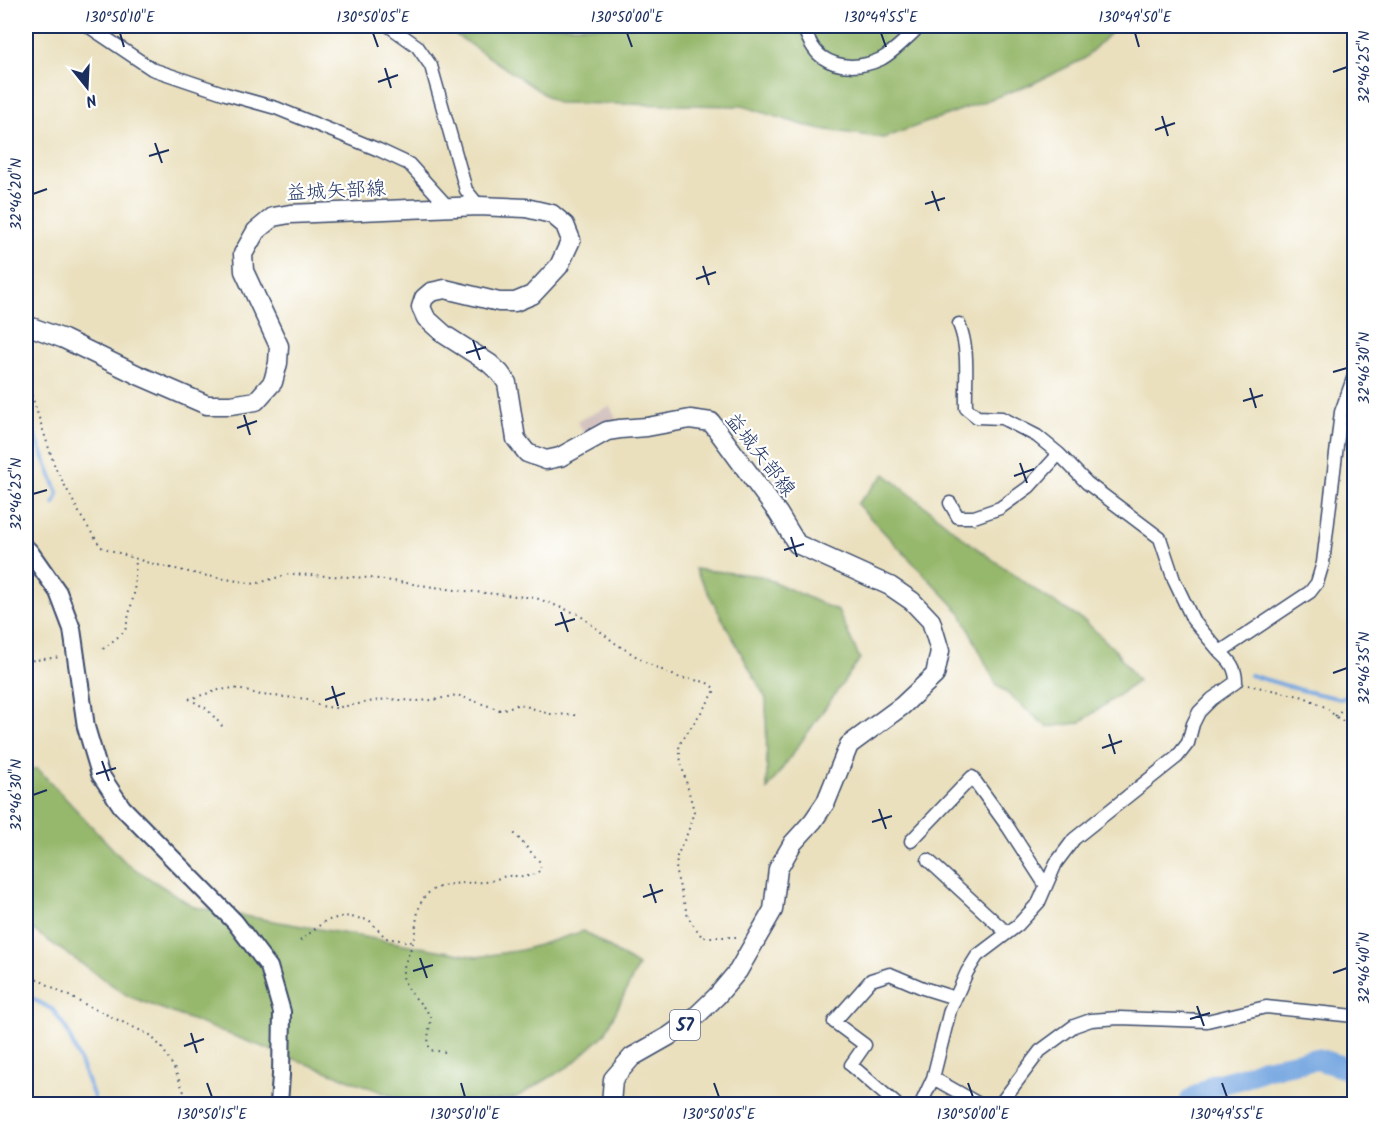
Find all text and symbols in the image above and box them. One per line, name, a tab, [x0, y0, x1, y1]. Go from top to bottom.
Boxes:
text: 130°50'10"E	[85, 6, 156, 30]
text: 130°50'05"E	[337, 6, 411, 30]
text: 130°50'00"E	[591, 6, 664, 30]
text: 130°49'55"E	[844, 6, 919, 30]
text: 130°49'50"E	[1099, 6, 1173, 30]
text: 32°46'25"N	[1353, 30, 1377, 104]
north arrow	[57, 57, 117, 117]
text: N	[83, 86, 100, 113]
text: 32°46'20"N	[5, 158, 29, 230]
street label: 益城矢部線	[285, 173, 387, 211]
text: 32°46'30"N	[1353, 332, 1377, 404]
street label: 益城矢部線	[716, 406, 803, 504]
text: 32°46'25"N	[5, 457, 29, 531]
text: 32°46'35"N	[1353, 632, 1377, 704]
text: 32°46'30"N	[5, 759, 29, 831]
text: 32°46'40"N	[1353, 932, 1377, 1004]
road number: 57	[670, 1010, 700, 1040]
text: 130°50'15"E	[177, 1103, 248, 1127]
text: 130°50'10"E	[430, 1103, 501, 1127]
text: 130°50'05"E	[683, 1103, 757, 1127]
text: 130°50'00"E	[937, 1103, 1010, 1127]
text: 130°49'55"E	[1190, 1103, 1265, 1127]

